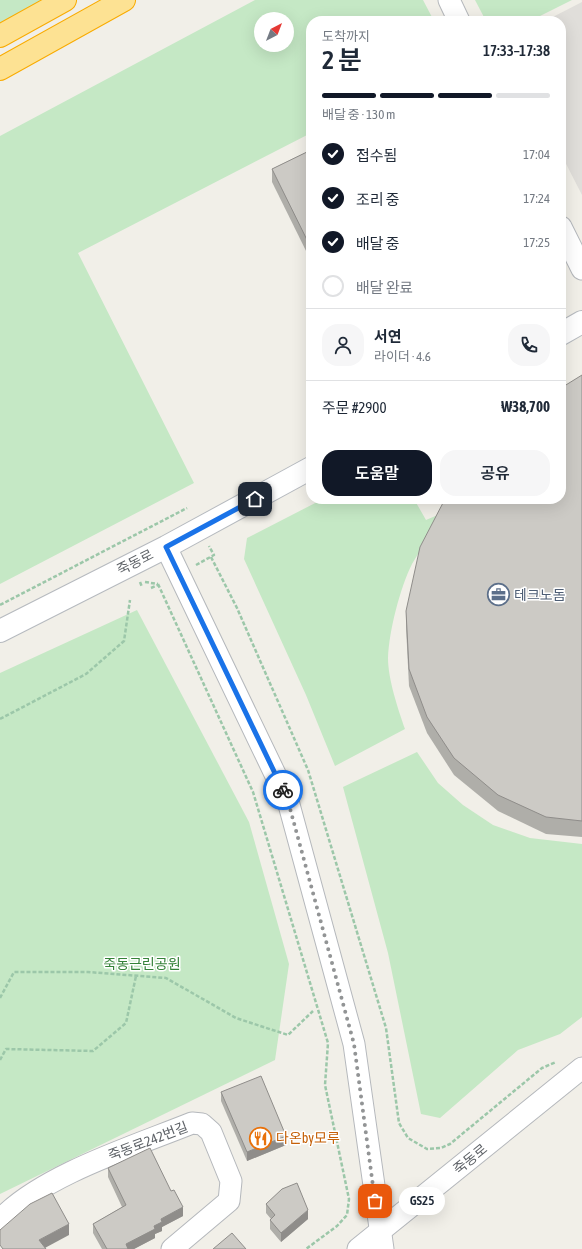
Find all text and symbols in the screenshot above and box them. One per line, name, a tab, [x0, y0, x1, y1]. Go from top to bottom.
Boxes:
north arrow	[254, 12, 294, 52]
map controls	[254, 12, 294, 52]
text: 도착까지	[322, 29, 370, 44]
text: 17:33–17:38	[483, 42, 550, 59]
text: 2 분	[322, 45, 362, 75]
text: 배달 중 · 130 m	[322, 107, 395, 122]
icon: check	[322, 143, 344, 165]
text: 접수됨	[356, 147, 397, 164]
text: 17:04	[523, 147, 550, 162]
icon: check	[322, 187, 344, 209]
text: 조리 중	[356, 191, 399, 208]
text: 17:24	[523, 191, 550, 206]
icon: check	[322, 231, 344, 253]
text: 배달 중	[356, 235, 399, 252]
text: 17:25	[523, 235, 550, 250]
text: 배달 완료	[356, 279, 413, 296]
button: person	[322, 324, 364, 366]
button: phone	[508, 324, 550, 366]
text: 서연	[374, 328, 402, 345]
text: 라이더 · 4.6	[374, 349, 431, 364]
text: ₩38,700	[501, 398, 550, 415]
text: 주문 #2900	[322, 399, 386, 416]
button: 도움말	[322, 450, 432, 496]
button: 공유	[440, 450, 550, 496]
pin	[238, 482, 272, 516]
icon: home	[244, 488, 266, 510]
street label: 죽동로	[114, 546, 156, 578]
office icon: 테크노돔	[485, 582, 511, 608]
place label: 테크노돔	[514, 587, 566, 603]
courier	[263, 770, 303, 810]
icon: bike	[272, 779, 294, 801]
park label: 죽동근린공원	[103, 956, 181, 972]
street label: 죽동로242번길	[106, 1118, 190, 1164]
restaurant icon: 다온by모루	[247, 1125, 273, 1151]
place label: 다온by모루	[276, 1130, 340, 1146]
street label: 죽동로	[450, 1141, 490, 1177]
pin	[358, 1184, 392, 1218]
callout: GS25	[399, 1187, 445, 1215]
icon: bag	[364, 1190, 386, 1212]
text: GS25	[410, 1193, 434, 1208]

